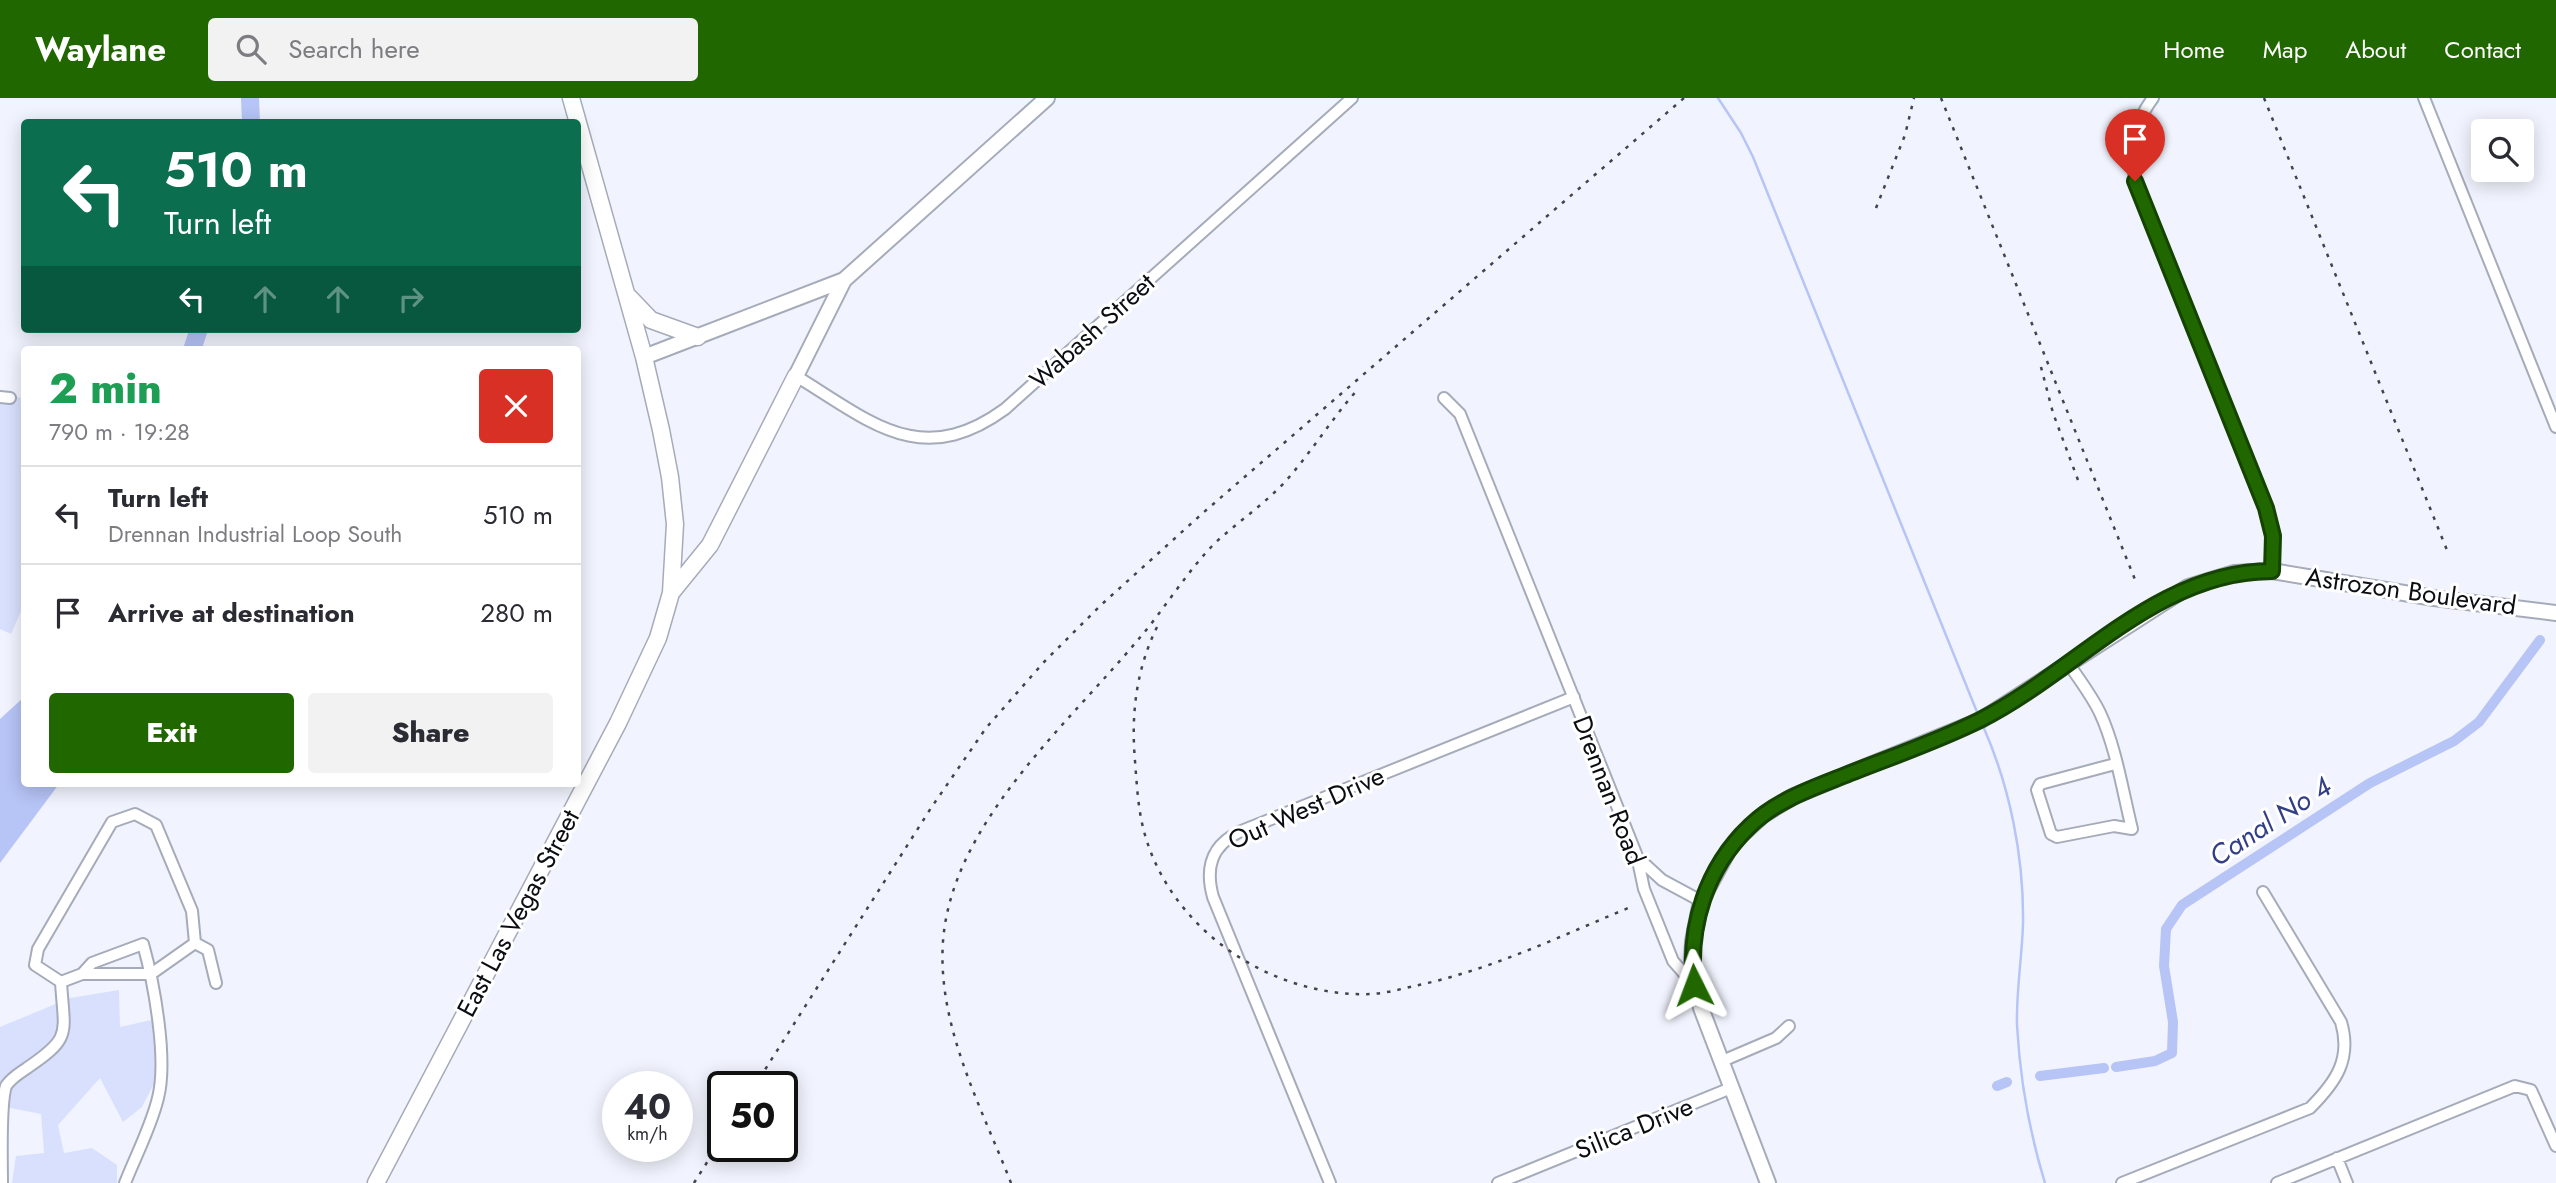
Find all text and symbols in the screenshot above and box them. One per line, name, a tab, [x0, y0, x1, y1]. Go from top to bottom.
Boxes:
search box	[208, 18, 698, 81]
text: Waylane	[35, 26, 166, 73]
icon: search	[232, 30, 270, 68]
text: Search here	[288, 30, 420, 68]
text: Home	[2163, 32, 2225, 67]
text: Map	[2263, 32, 2307, 67]
text: About	[2345, 32, 2406, 67]
text: Contact	[2444, 32, 2521, 67]
pin	[2105, 109, 2165, 181]
map controls	[2471, 119, 2534, 182]
button: search	[2471, 119, 2534, 182]
icon: arrive	[2116, 120, 2154, 158]
text: 510 m	[164, 135, 308, 205]
icon: left	[49, 147, 140, 238]
text: Turn left	[164, 200, 271, 246]
street label: Wabash Street	[1021, 264, 1164, 398]
icon: left	[173, 280, 211, 318]
icon: ahead	[246, 280, 284, 318]
icon: ahead	[319, 280, 357, 318]
icon: right	[392, 280, 430, 318]
text: 2 min	[49, 358, 162, 419]
button: close	[479, 369, 553, 443]
text: 790 m · 19:28	[49, 415, 190, 449]
text: Turn left	[108, 479, 208, 517]
icon: left	[49, 496, 87, 534]
text: 510 m	[483, 496, 553, 534]
text: Drennan Industrial Loop South	[108, 517, 402, 551]
street label: Astrozon Boulevard	[2303, 557, 2519, 625]
icon: arrive	[49, 594, 87, 632]
text: Arrive at destination	[108, 594, 355, 632]
text: 280 m	[480, 594, 553, 632]
button: Exit	[49, 693, 294, 773]
button: Share	[308, 693, 553, 773]
street label: Drennan Road	[1563, 710, 1655, 870]
street label: Out West Drive	[1222, 757, 1390, 859]
water label: Canal No 4	[2201, 766, 2340, 876]
street label: East Las Vegas Street	[447, 802, 589, 1023]
position arrow	[1657, 948, 1731, 1022]
speed limit sign: 50	[707, 1071, 798, 1162]
text: 40	[624, 1082, 671, 1132]
street label: Silica Drive	[1569, 1087, 1699, 1169]
text: km/h	[627, 1121, 668, 1147]

